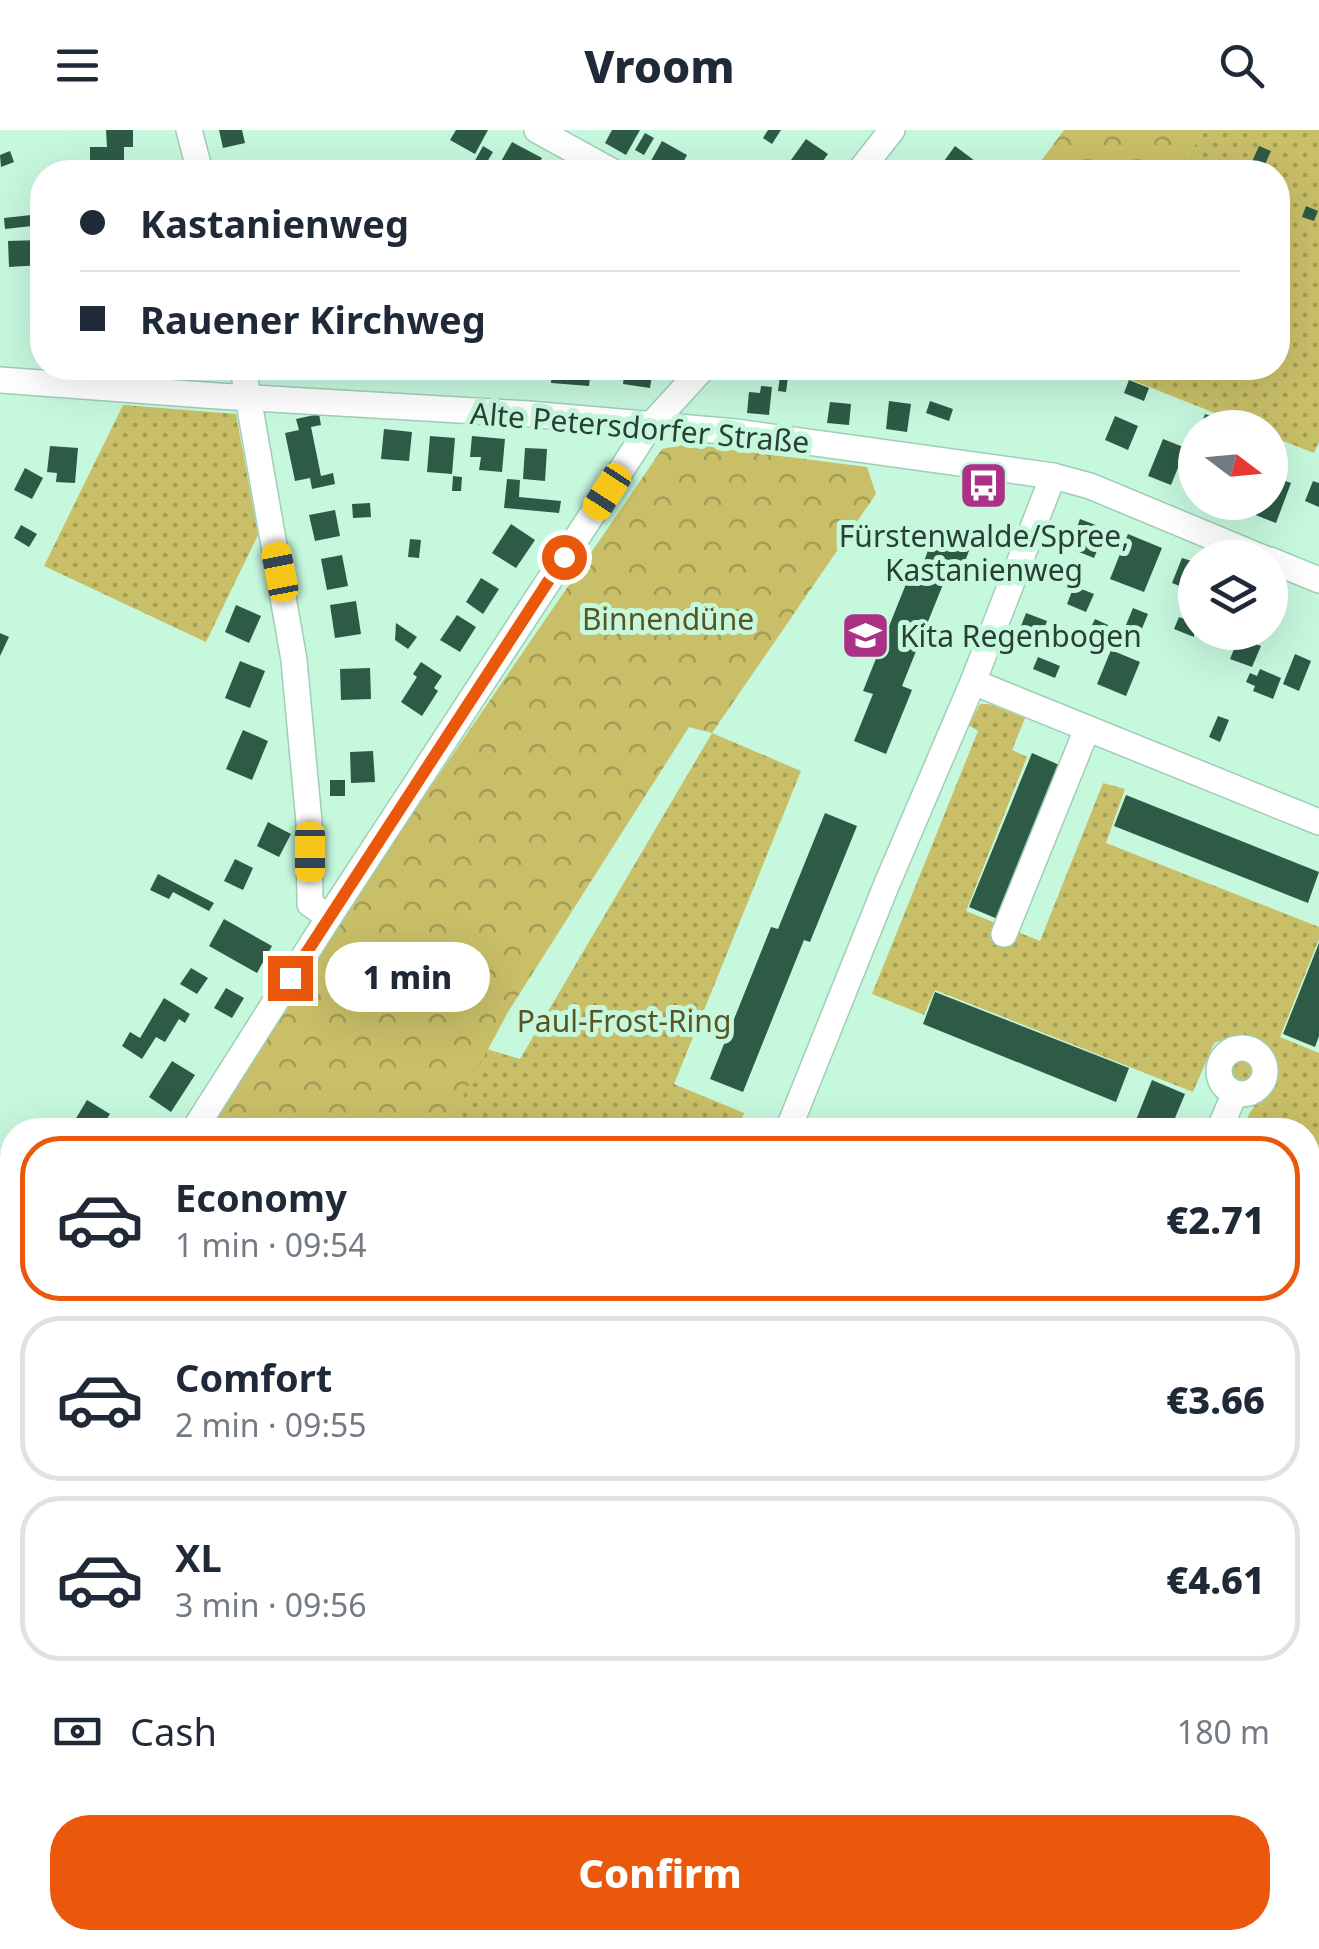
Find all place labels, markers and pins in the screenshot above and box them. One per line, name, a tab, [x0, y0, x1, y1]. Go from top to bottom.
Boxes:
bus stop icon: Fürstenwalde/Spree, Kastanienweg	[958, 460, 1010, 512]
place label: Fürstenwalde/Spree, Kastanienweg	[839, 515, 1129, 590]
school or university icon: Kita Regenbogen	[839, 609, 891, 661]
place label: Kita Regenbogen	[900, 615, 1142, 656]

